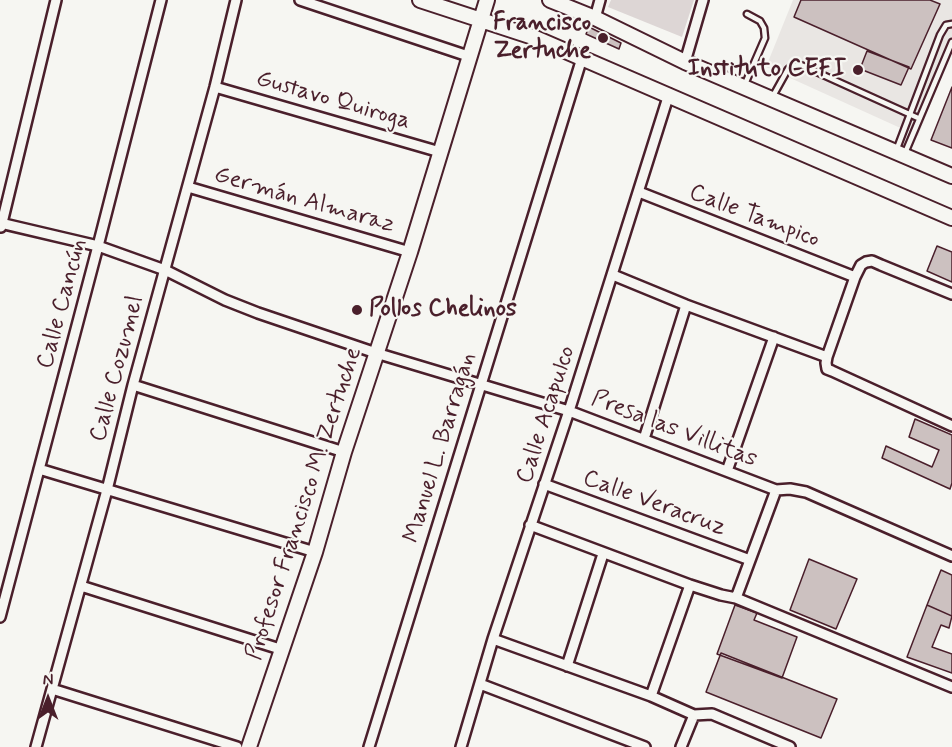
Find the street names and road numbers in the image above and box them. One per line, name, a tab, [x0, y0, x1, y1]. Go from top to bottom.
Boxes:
street label: Gustavo Quiroga	[252, 65, 414, 137]
street label: Germán Almaraz	[210, 161, 398, 241]
street label: Calle Tampico	[685, 179, 823, 255]
street label: Calle Cancún	[32, 236, 94, 372]
street label: Calle Cozumel	[85, 293, 151, 445]
street label: Calle Acapulco	[511, 343, 583, 487]
street label: Profesor Francisco M. Zertuche	[241, 344, 369, 664]
street label: Manuel L. Barragán	[398, 349, 484, 547]
street label: Presa las Villitas	[587, 385, 761, 475]
street label: Calle Veracruz	[578, 465, 730, 543]

